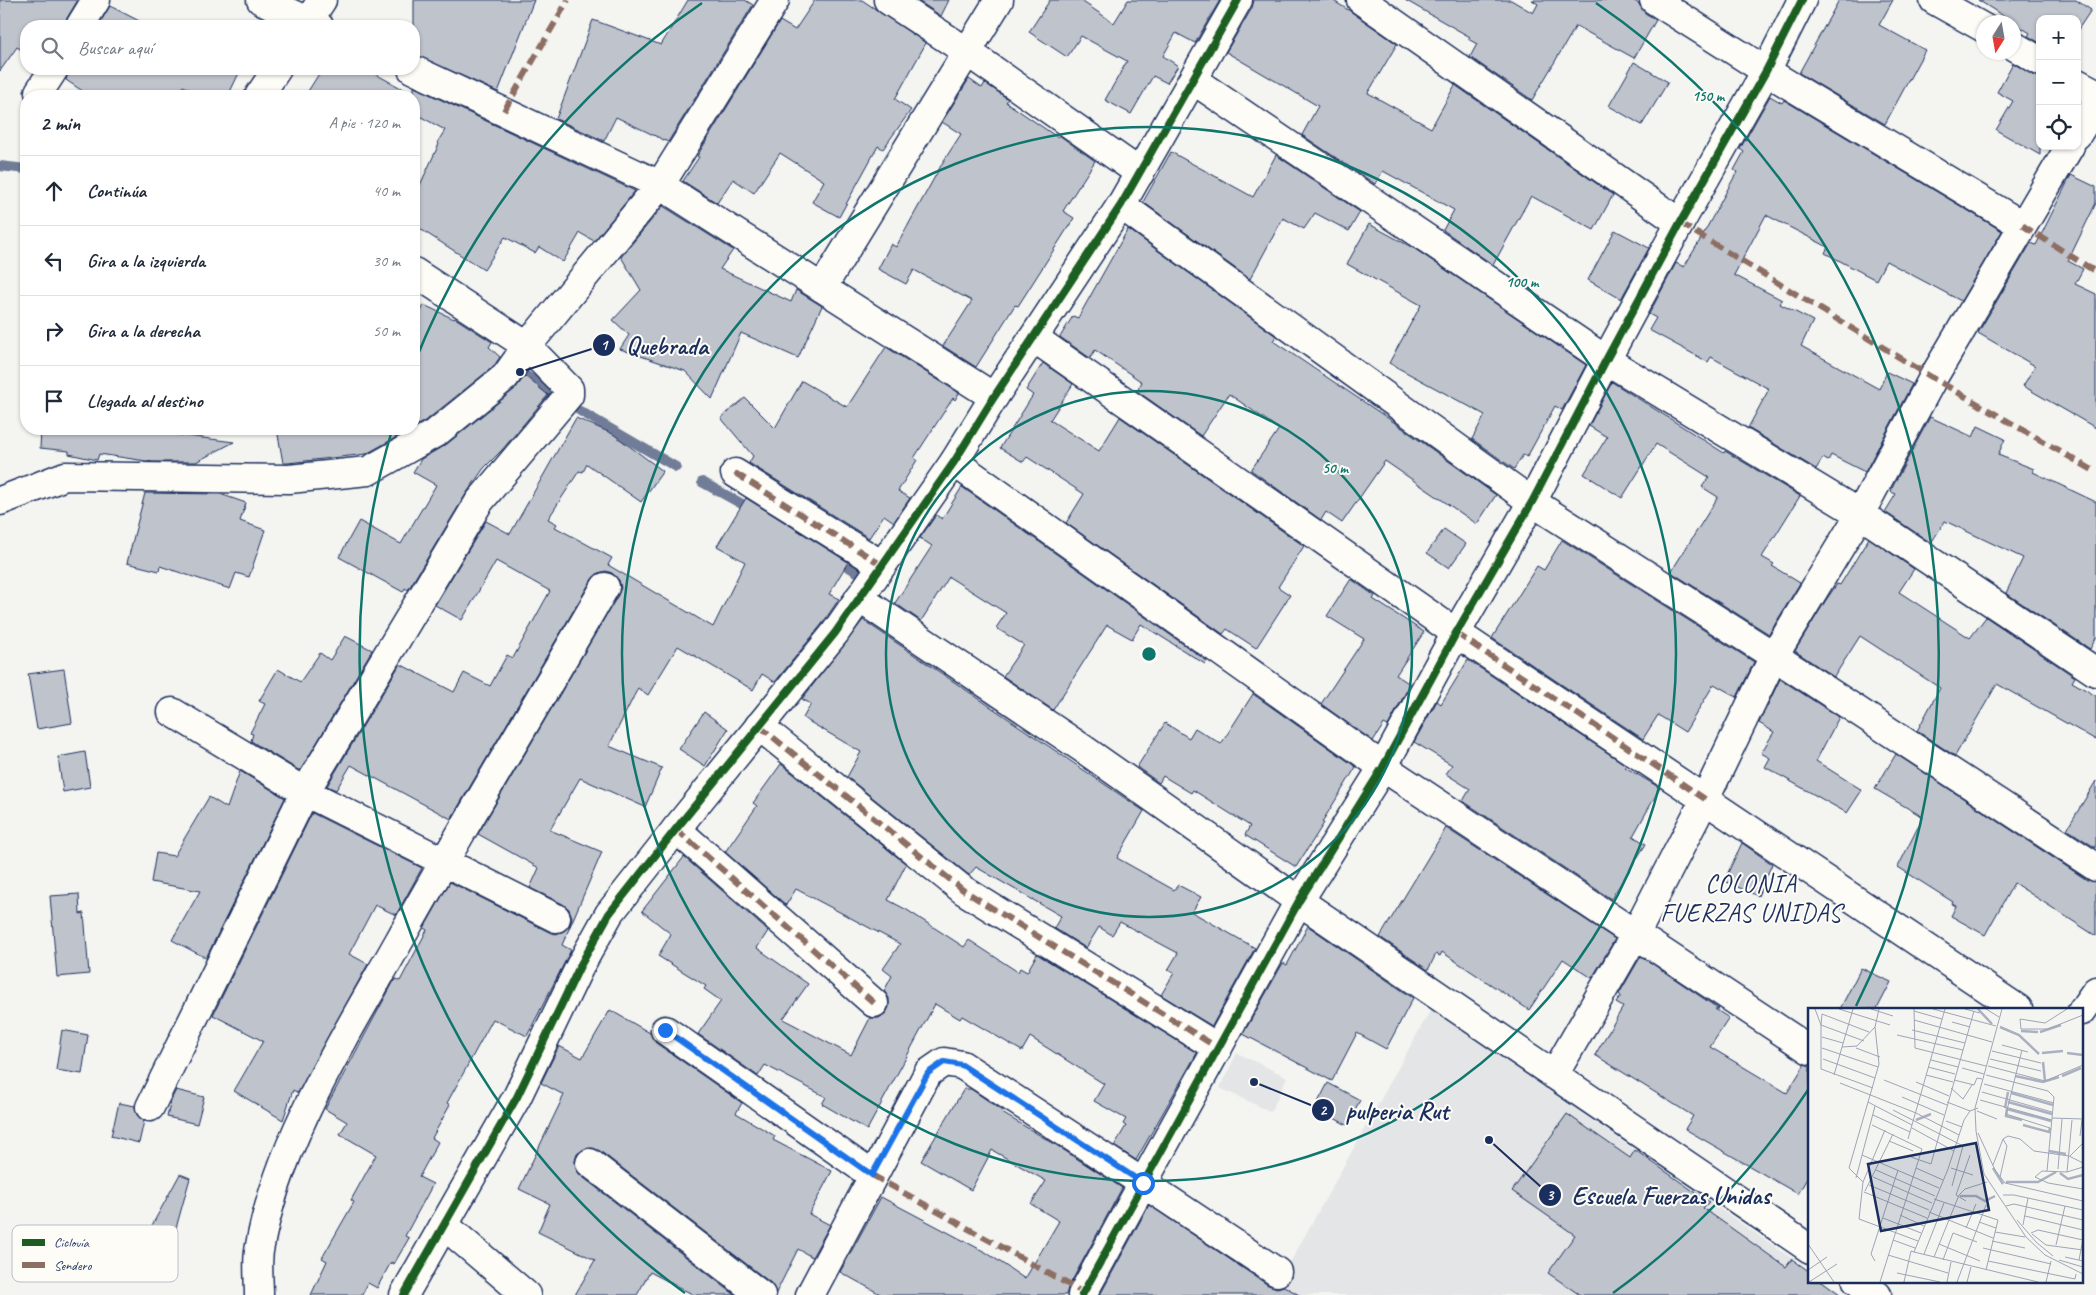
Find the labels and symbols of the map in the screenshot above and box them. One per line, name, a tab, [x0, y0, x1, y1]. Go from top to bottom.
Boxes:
north arrow	[1976, 15, 2021, 60]
text: 150 m	[1692, 87, 1726, 106]
text: 100 m	[1506, 273, 1540, 292]
callout: Quebrada	[592, 325, 718, 365]
text: Quebrada	[626, 330, 710, 362]
text: 1	[601, 336, 610, 355]
text: 50 m	[1322, 459, 1349, 478]
centre of rings	[1140, 645, 1158, 663]
district label: COLONIA FUERZAS UNIDAS	[1660, 868, 1846, 929]
inset map	[1808, 1008, 2084, 1282]
route end	[654, 1019, 677, 1042]
callout: pulperia Rut	[1311, 1090, 1458, 1130]
text: pulperia Rut	[1346, 1095, 1451, 1127]
text: 2	[1320, 1101, 1328, 1120]
route start	[1132, 1172, 1155, 1195]
callout: Escuela Fuerzas Unidas	[1537, 1175, 1780, 1215]
text: Escuela Fuerzas Unidas	[1572, 1180, 1772, 1212]
text: 3	[1547, 1186, 1555, 1205]
legend	[12, 1225, 178, 1282]
text: Ciclovía	[54, 1234, 90, 1251]
text: Sendero	[54, 1257, 92, 1274]

